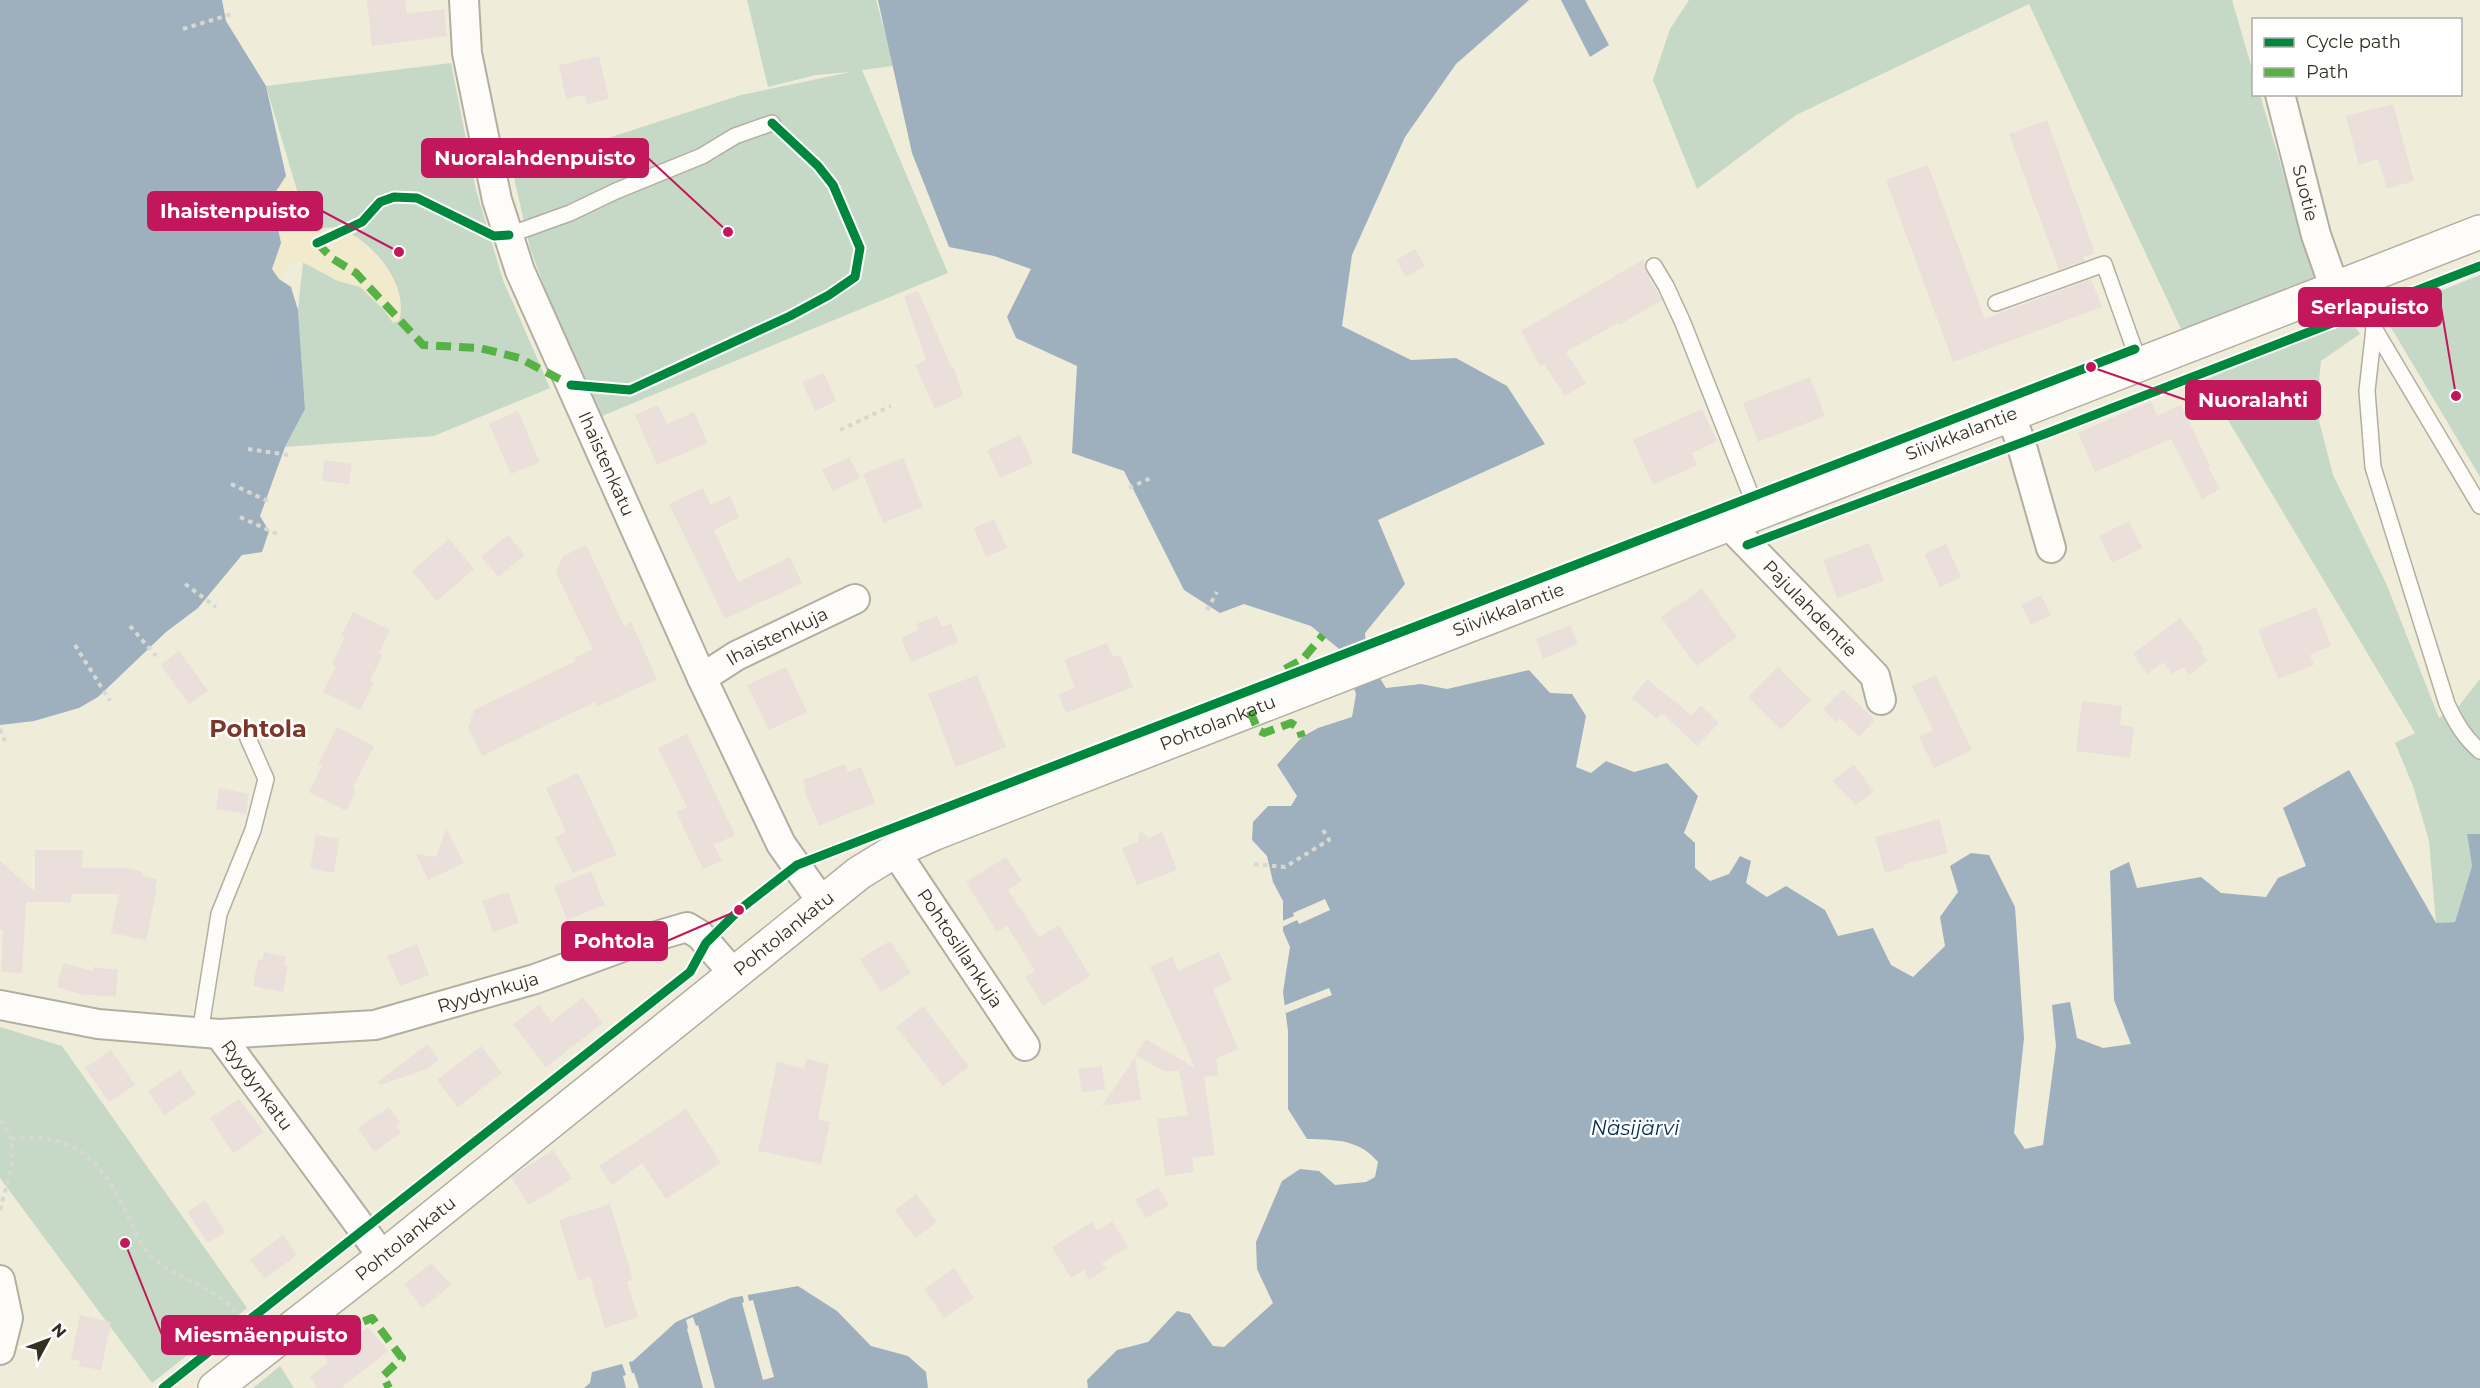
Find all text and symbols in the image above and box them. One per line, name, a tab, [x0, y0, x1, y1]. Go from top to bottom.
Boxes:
legend	[2252, 18, 2462, 96]
text: Cycle path	[2306, 31, 2401, 53]
text: Path	[2306, 61, 2349, 83]
callout: Nuoralahdenpuisto	[422, 139, 648, 177]
text: Nuoralahdenpuisto	[434, 146, 636, 170]
street label: Suotie	[2287, 162, 2323, 224]
callout: Ihaistenpuisto	[148, 192, 322, 230]
text: Ihaistenpuisto	[160, 199, 310, 223]
callout: Serlapuisto	[2299, 288, 2441, 326]
text: Serlapuisto	[2311, 295, 2429, 319]
callout: Nuoralahti	[2186, 381, 2320, 419]
text: Nuoralahti	[2198, 388, 2308, 412]
street label: Siivikkalantie	[1902, 402, 2021, 465]
street label: Ihaistenkatu	[573, 408, 639, 520]
street label: Pajulahdentie	[1758, 556, 1862, 662]
street label: Siivikkalantie	[1449, 578, 1568, 642]
street label: Ihaistenkuja	[722, 603, 831, 670]
street label: Pohtolankatu	[1157, 691, 1279, 756]
district label: Pohtola	[209, 714, 307, 743]
street label: Pohtosillankuja	[912, 884, 1008, 1012]
street label: Pohtolankatu	[729, 887, 838, 981]
callout: Pohtola	[562, 922, 667, 960]
text: Pohtola	[573, 929, 655, 953]
street label: Ryydynkuja	[435, 967, 541, 1017]
street label: Ryydynkatu	[216, 1036, 297, 1135]
water label: Näsijärvi	[1591, 1116, 1680, 1140]
street label: Pohtolankatu	[351, 1192, 460, 1286]
north arrow	[18, 1310, 78, 1370]
callout: Miesmäenpuisto	[162, 1316, 360, 1354]
text: N	[48, 1319, 70, 1342]
text: Miesmäenpuisto	[174, 1323, 348, 1347]

